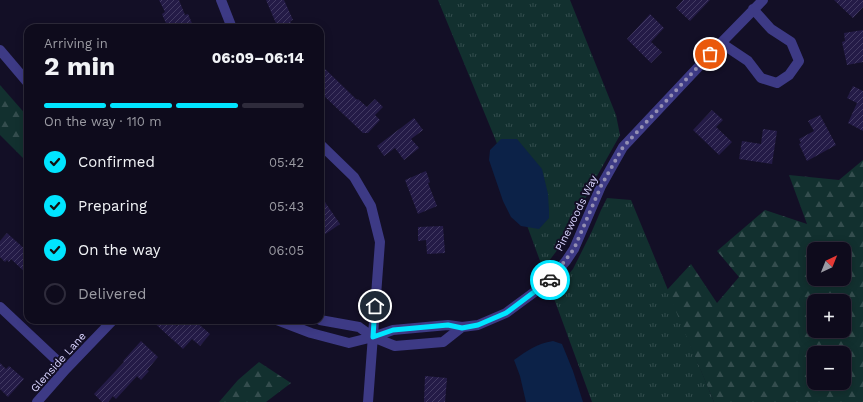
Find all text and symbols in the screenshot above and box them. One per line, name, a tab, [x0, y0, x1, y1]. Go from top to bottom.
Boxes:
text: Arriving in	[44, 36, 108, 51]
pin	[693, 37, 727, 71]
icon: bag	[699, 43, 721, 65]
text: 06:09–06:14	[212, 49, 304, 67]
text: 2 min	[44, 51, 115, 81]
text: On the way · 110 m	[44, 114, 162, 129]
icon: check	[44, 151, 66, 173]
text: Confirmed	[78, 153, 155, 171]
text: 05:42	[269, 155, 304, 170]
street label: Pinewoods Way	[552, 173, 601, 253]
icon: check	[44, 195, 66, 217]
text: Preparing	[78, 197, 147, 215]
text: 05:43	[269, 199, 304, 214]
icon: check	[44, 239, 66, 261]
text: On the way	[78, 241, 160, 259]
north arrow	[807, 242, 851, 286]
map controls	[807, 242, 851, 390]
text: 06:05	[269, 243, 304, 258]
courier	[530, 260, 570, 300]
icon: car	[539, 269, 561, 291]
text: Delivered	[78, 285, 146, 303]
pin	[358, 289, 392, 323]
button: +	[807, 294, 851, 338]
icon: home	[364, 295, 386, 317]
street label: Glenside Lane	[28, 330, 89, 395]
button: −	[807, 346, 851, 390]

